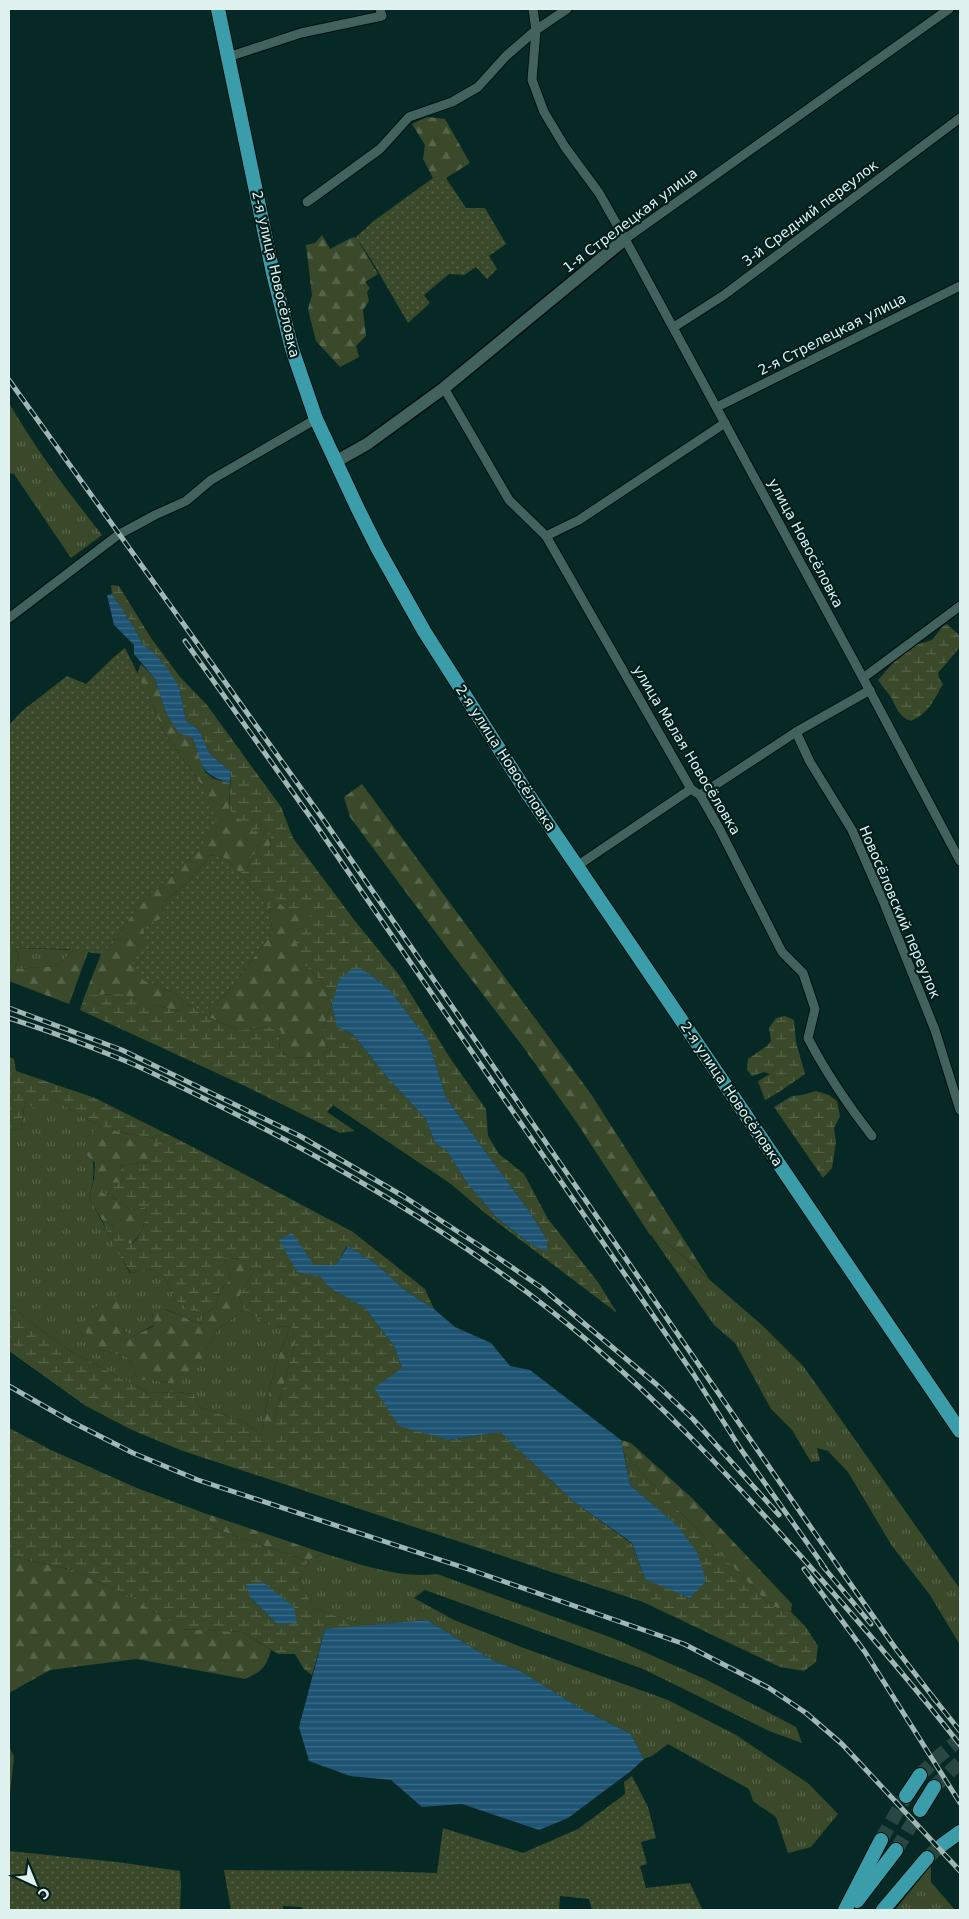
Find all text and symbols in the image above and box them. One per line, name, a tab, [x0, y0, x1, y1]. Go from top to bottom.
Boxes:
street label: 3-й Средний переулок	[739, 157, 881, 269]
street label: 1-я Стрелецкая улица	[560, 164, 700, 276]
street label: 2-я улица Новосёловка	[249, 189, 303, 359]
street label: 2-я Стрелецкая улица	[755, 290, 909, 378]
street label: улица Новосёловка	[765, 476, 847, 610]
street label: улица Малая Новосёловка	[630, 662, 744, 838]
street label: 2-я улица Новосёловка	[453, 682, 559, 834]
street label: Новосёловский переулок	[856, 823, 944, 1001]
street label: 2-я улица Новосёловка	[678, 1019, 786, 1169]
north arrow	[10, 1859, 60, 1909]
text: С	[35, 1884, 53, 1903]

